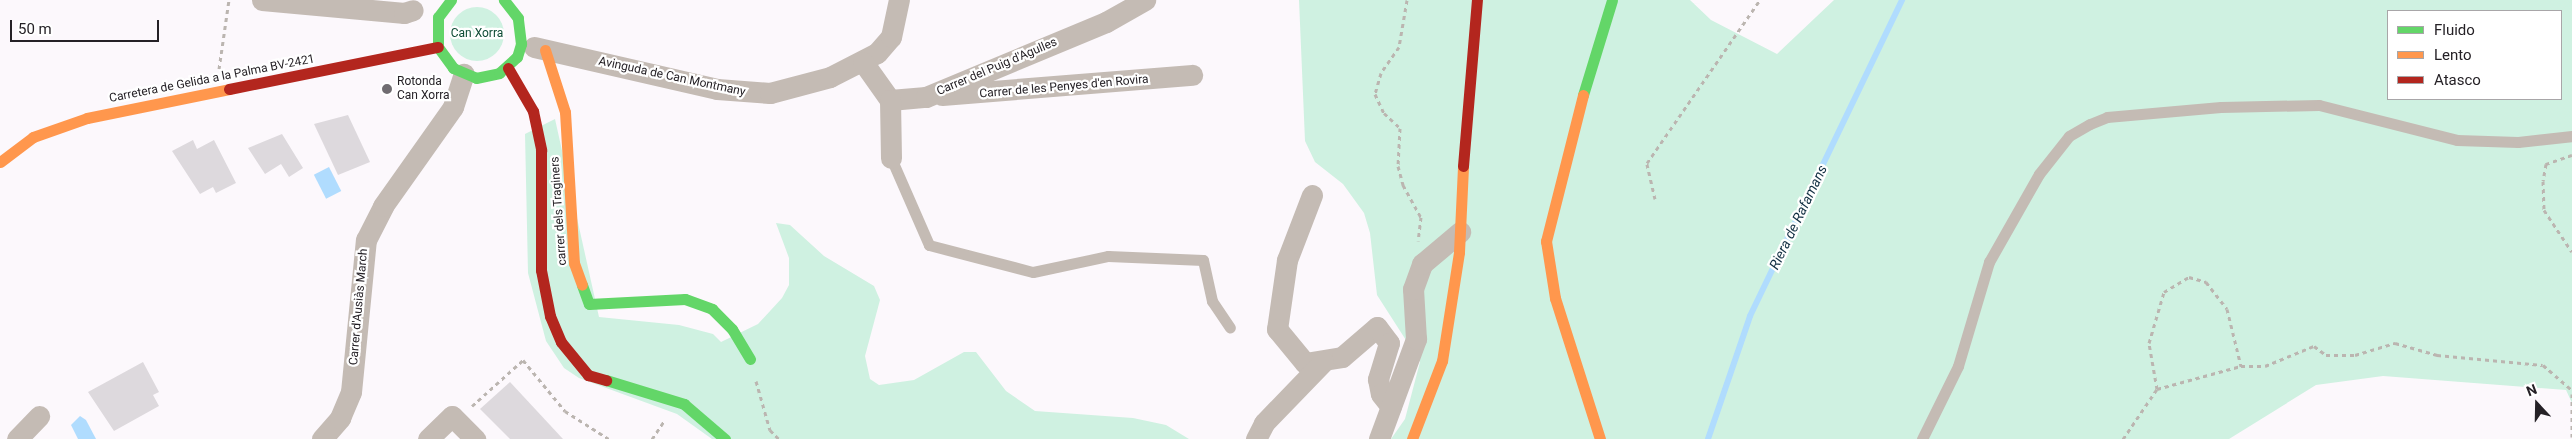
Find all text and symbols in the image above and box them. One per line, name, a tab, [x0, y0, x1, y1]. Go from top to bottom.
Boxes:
scale bar	[12, 10, 161, 42]
legend	[2387, 10, 2562, 100]
text: 50 m	[18, 20, 52, 38]
text: Fluido	[2434, 21, 2475, 39]
park label: Can Xorra	[451, 27, 503, 41]
street label: Carrer del Puig d'Agulles	[935, 35, 1059, 99]
text: Lento	[2434, 46, 2472, 64]
street label: Carretera de Gelida a la Palma BV-2421	[108, 52, 316, 106]
street label: Avinguda de Can Montmany	[597, 54, 747, 100]
text: Atasco	[2434, 71, 2481, 89]
street label: Carrer de les Penyes d'en Rovira	[979, 72, 1149, 102]
place label: Rotonda Can Xorra	[397, 75, 450, 103]
marker: Rotonda Can Xorra	[381, 83, 393, 95]
street label: carrer dels Traginers	[548, 156, 570, 266]
water label: Riera de Rafamans	[1765, 162, 1831, 272]
street label: Carrer d'Ausiàs March	[347, 248, 371, 366]
north arrow	[2512, 379, 2562, 429]
text: N	[2524, 381, 2539, 399]

